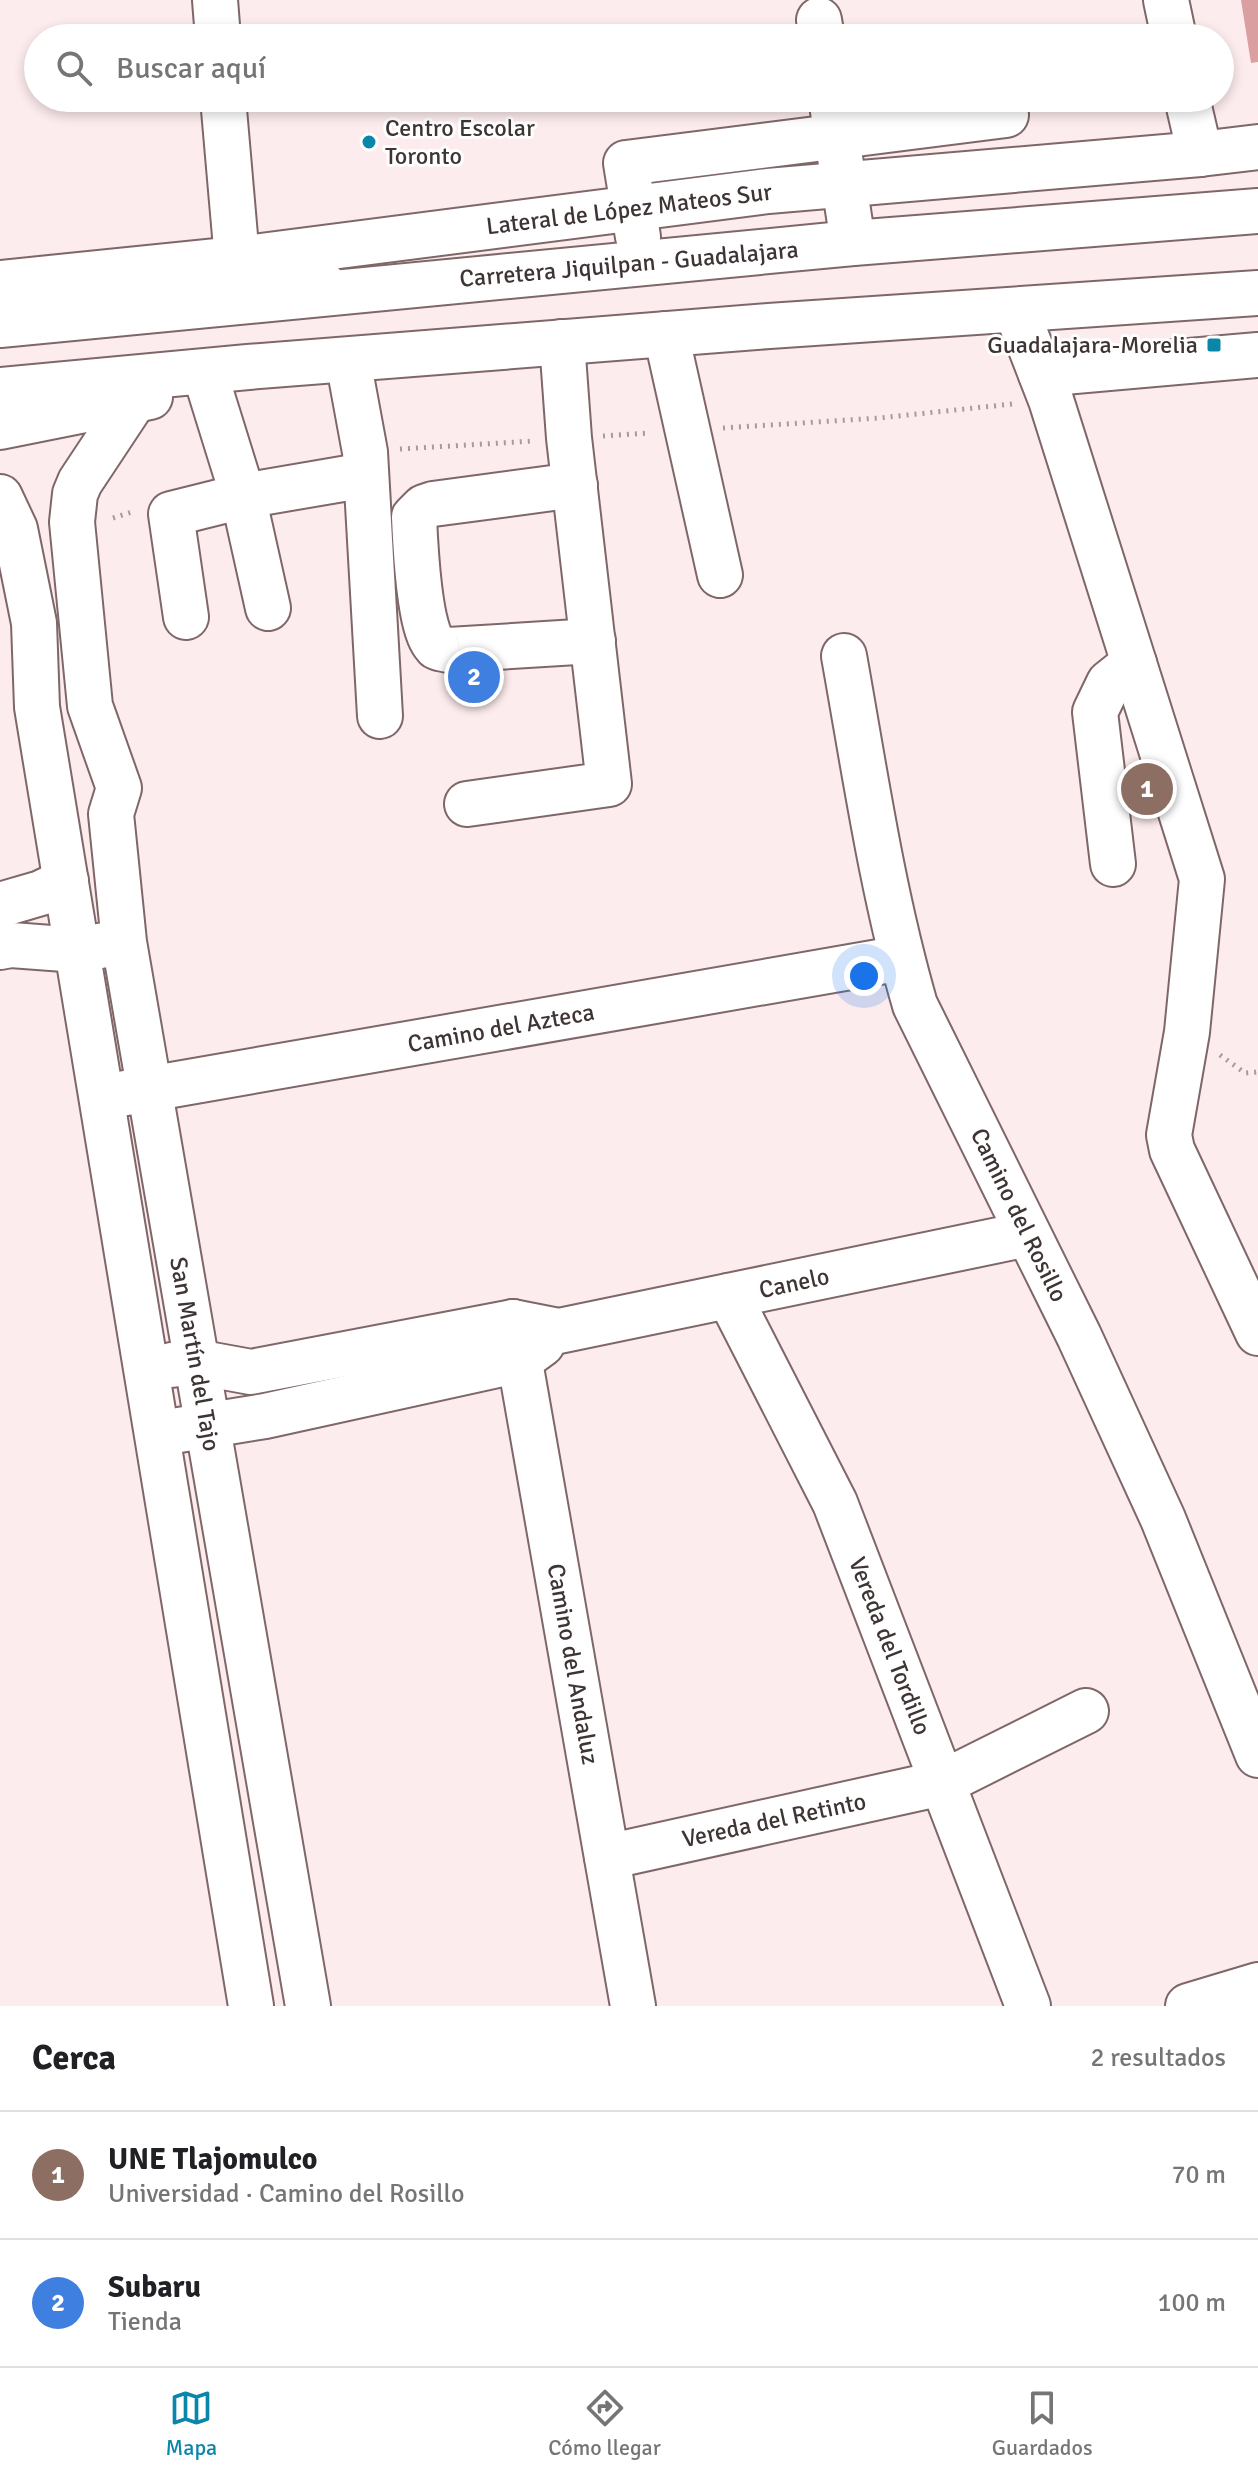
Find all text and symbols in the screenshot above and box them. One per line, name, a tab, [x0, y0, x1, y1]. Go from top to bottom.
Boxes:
search box	[24, 24, 1234, 112]
icon: search	[52, 46, 96, 90]
text: Buscar aquí	[116, 50, 266, 87]
place label: Centro Escolar Toronto	[385, 113, 535, 171]
marker: Centro Escolar Toronto	[360, 133, 378, 151]
street label: Lateral de López Mateos Sur	[484, 177, 774, 241]
street label: Carretera Jiquilpan - Guadalajara	[458, 234, 800, 294]
place label: Guadalajara-Morelia	[987, 330, 1198, 360]
marker: Guadalajara-Morelia	[1205, 336, 1223, 354]
pin: 2	[448, 647, 500, 707]
pin: 1	[1121, 759, 1173, 819]
your location	[844, 956, 884, 996]
street label: Camino del Azteca	[405, 997, 597, 1059]
street label: Camino del Rosillo	[964, 1123, 1074, 1307]
street label: San Martín del Tajo	[163, 1255, 227, 1453]
street label: Canelo	[756, 1261, 832, 1305]
street label: Vereda del Tordillo	[842, 1553, 938, 1739]
street label: Camino del Andaluz	[541, 1561, 605, 1767]
street label: Vereda del Retinto	[679, 1786, 869, 1854]
text: Cerca	[32, 2037, 116, 2079]
text: 2 resultados	[1090, 2042, 1226, 2074]
text: UNE Tlajomulco	[108, 2141, 317, 2178]
text: 1	[51, 2159, 65, 2191]
text: 70 m	[1171, 2159, 1226, 2191]
text: Universidad · Camino del Rosillo	[108, 2178, 464, 2210]
text: Subaru	[108, 2269, 201, 2306]
text: 2	[51, 2287, 65, 2319]
text: 100 m	[1157, 2287, 1226, 2319]
text: Tienda	[108, 2306, 182, 2338]
tab: Mapa	[165, 2386, 217, 2461]
tab: Cómo llegar	[548, 2386, 661, 2461]
tab: Guardados	[992, 2386, 1093, 2461]

